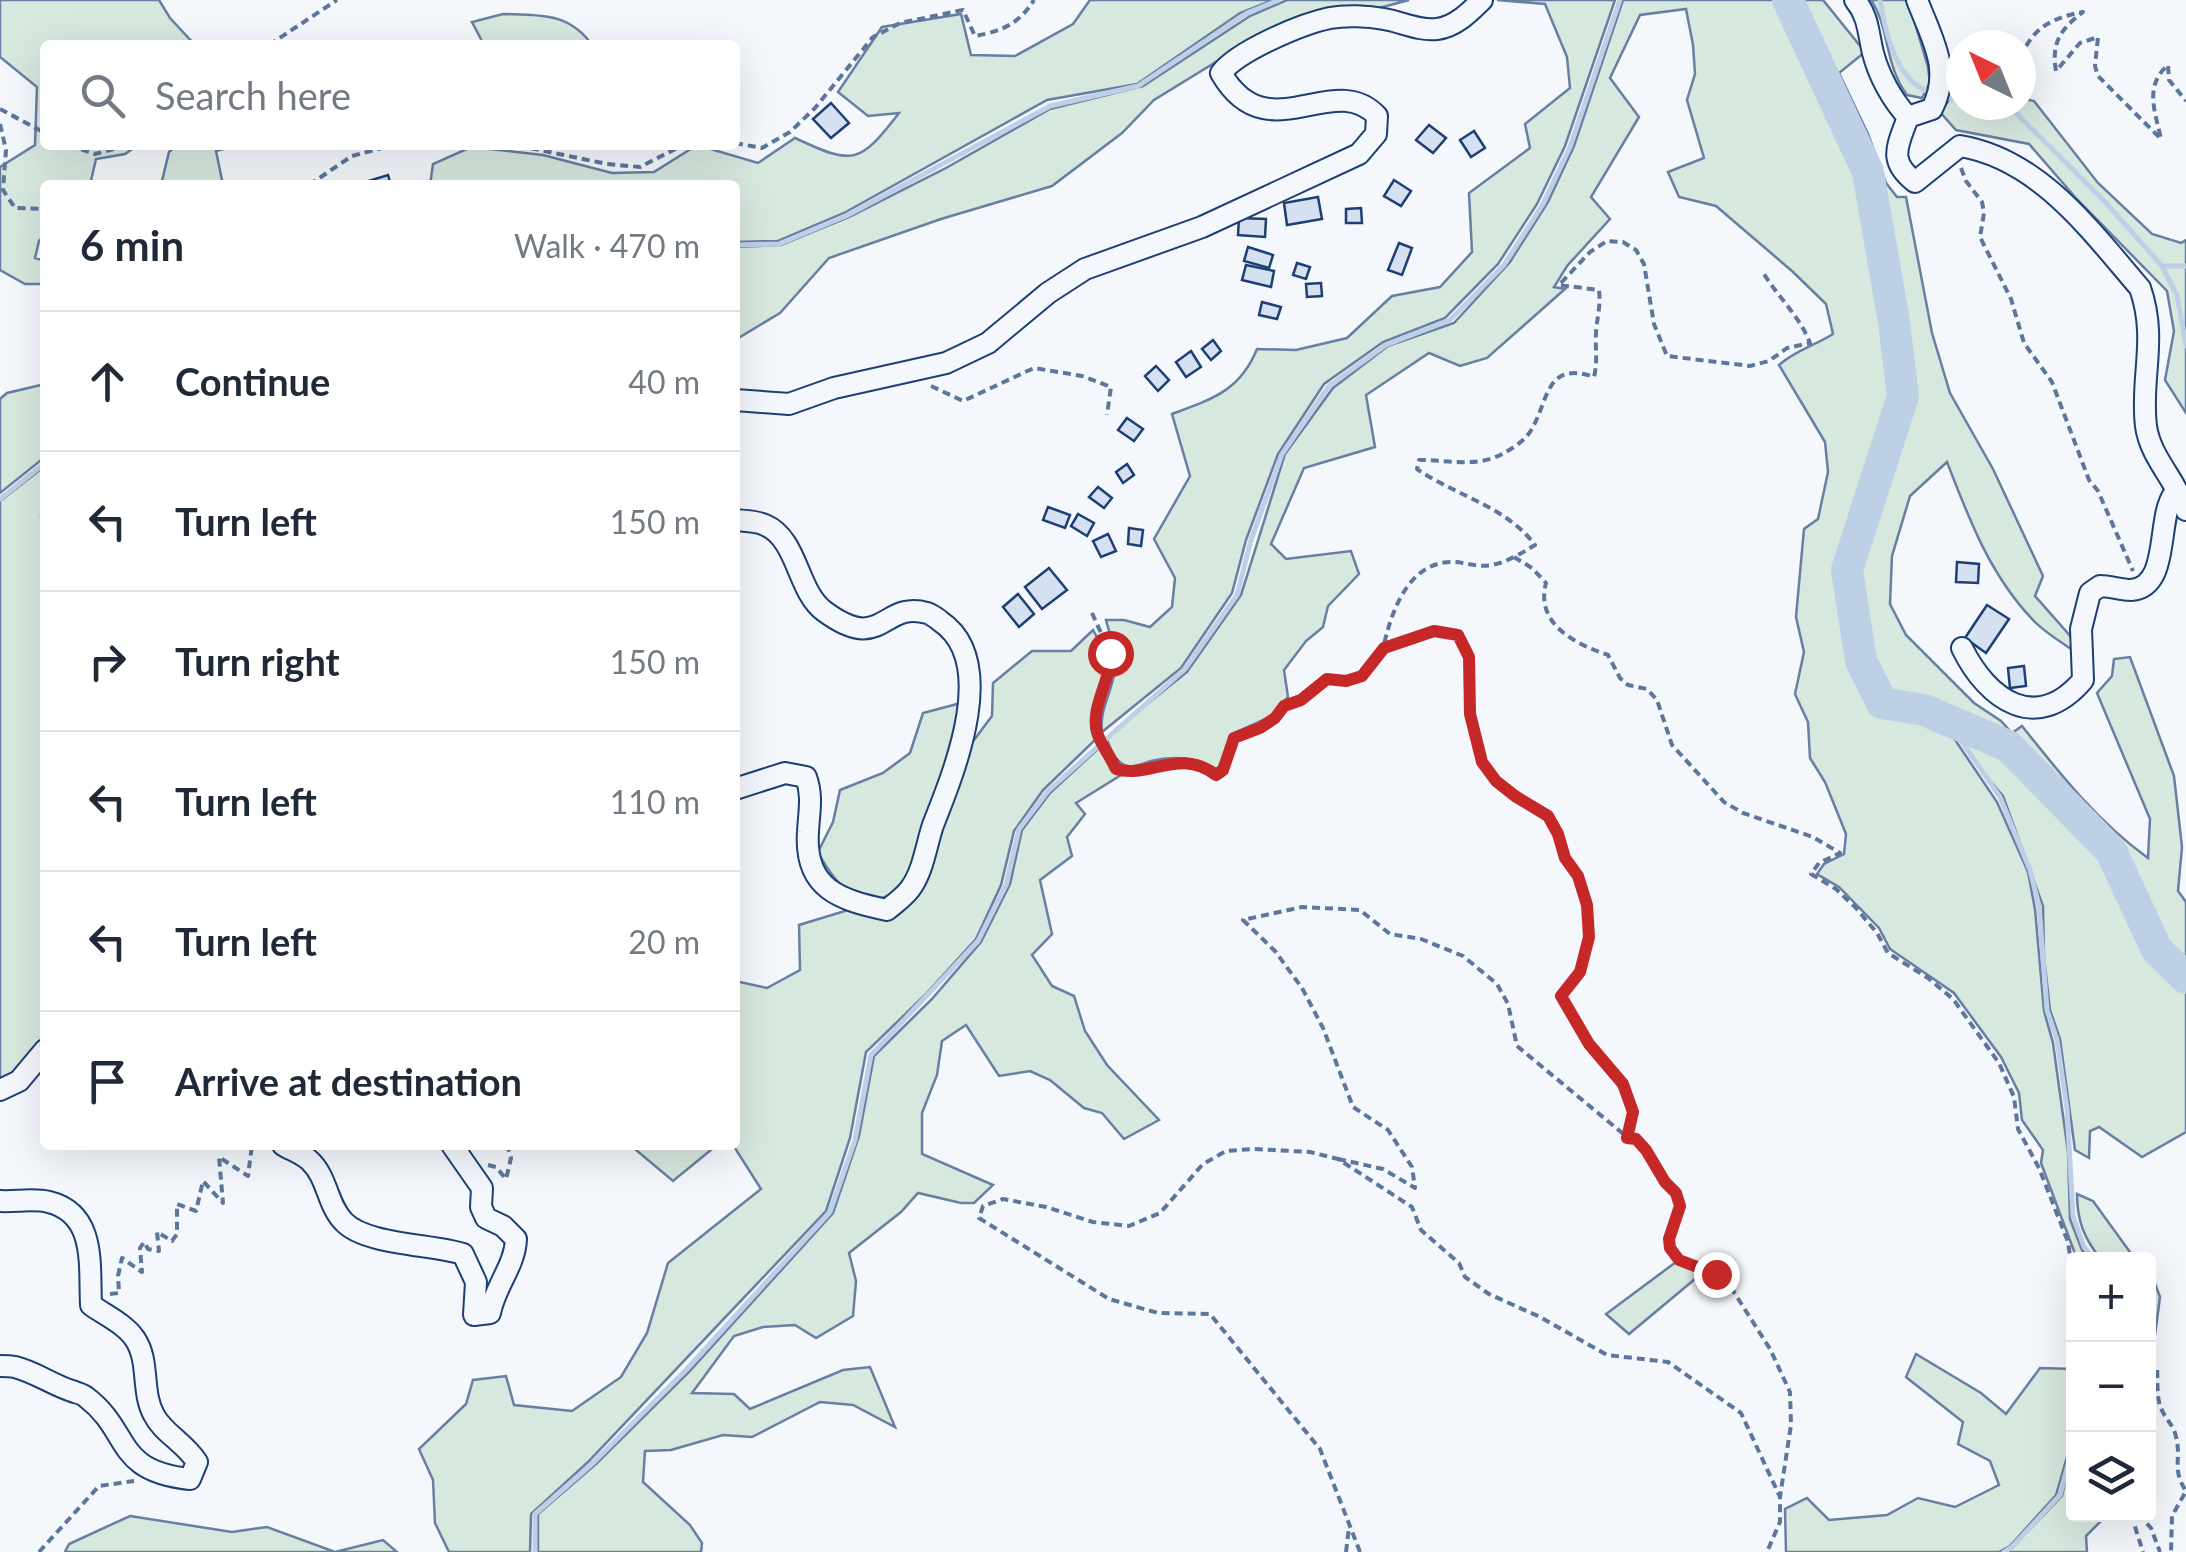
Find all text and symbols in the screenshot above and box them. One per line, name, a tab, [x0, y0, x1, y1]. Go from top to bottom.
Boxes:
north arrow	[1946, 30, 2036, 120]
search box	[40, 40, 740, 150]
icon: search	[75, 68, 130, 123]
text: Search here	[155, 72, 351, 118]
text: 6 min	[80, 220, 184, 270]
text: Walk · 470 m	[514, 226, 700, 265]
icon: ahead	[80, 354, 135, 409]
text: Continue	[175, 358, 330, 404]
text: 40 m	[628, 362, 700, 401]
icon: left	[80, 494, 135, 549]
text: Turn left	[175, 498, 317, 544]
text: 150 m	[610, 502, 700, 541]
route start	[1088, 631, 1134, 677]
icon: right	[80, 634, 135, 689]
text: Turn right	[175, 638, 340, 684]
text: 150 m	[610, 642, 700, 681]
icon: left	[80, 774, 135, 829]
text: Turn left	[175, 778, 317, 824]
text: 110 m	[610, 782, 700, 821]
icon: left	[80, 914, 135, 969]
text: Turn left	[175, 918, 317, 964]
text: 20 m	[628, 922, 700, 961]
icon: arrive	[80, 1054, 135, 1109]
text: Arrive at destination	[175, 1058, 522, 1104]
route end	[1694, 1252, 1740, 1298]
map controls	[2066, 1252, 2156, 1522]
button: +	[2066, 1252, 2156, 1342]
button: −	[2066, 1342, 2156, 1432]
button: layers	[2066, 1432, 2156, 1522]

